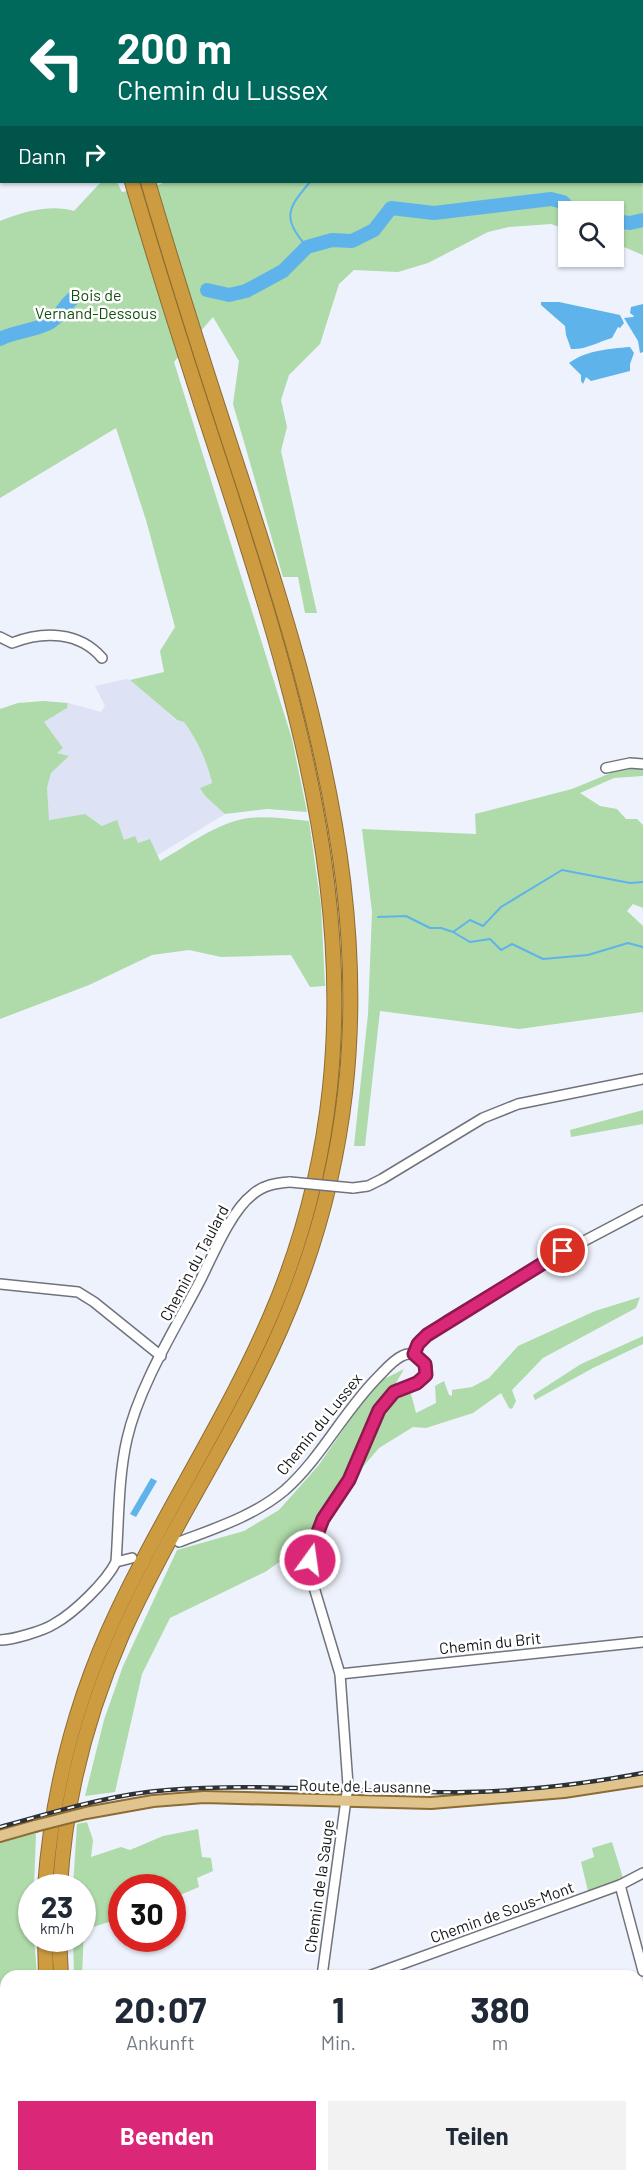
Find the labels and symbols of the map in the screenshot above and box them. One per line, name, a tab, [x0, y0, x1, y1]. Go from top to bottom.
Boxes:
park label: Bois de Vernand-Dessous	[35, 285, 157, 322]
street label: Chemin du Taulard	[155, 1202, 232, 1324]
pin	[537, 1225, 588, 1276]
street label: Chemin du Lussex	[272, 1369, 366, 1478]
position arrow	[278, 1528, 342, 1592]
street label: Chemin du Brit	[438, 1628, 542, 1657]
street label: Route de Lausanne	[299, 1775, 431, 1796]
street label: Chemin de la Sauge	[300, 1818, 337, 1954]
speed limit sign: 30	[108, 1874, 186, 1952]
street label: Chemin de Sous-Mont	[427, 1877, 576, 1946]

